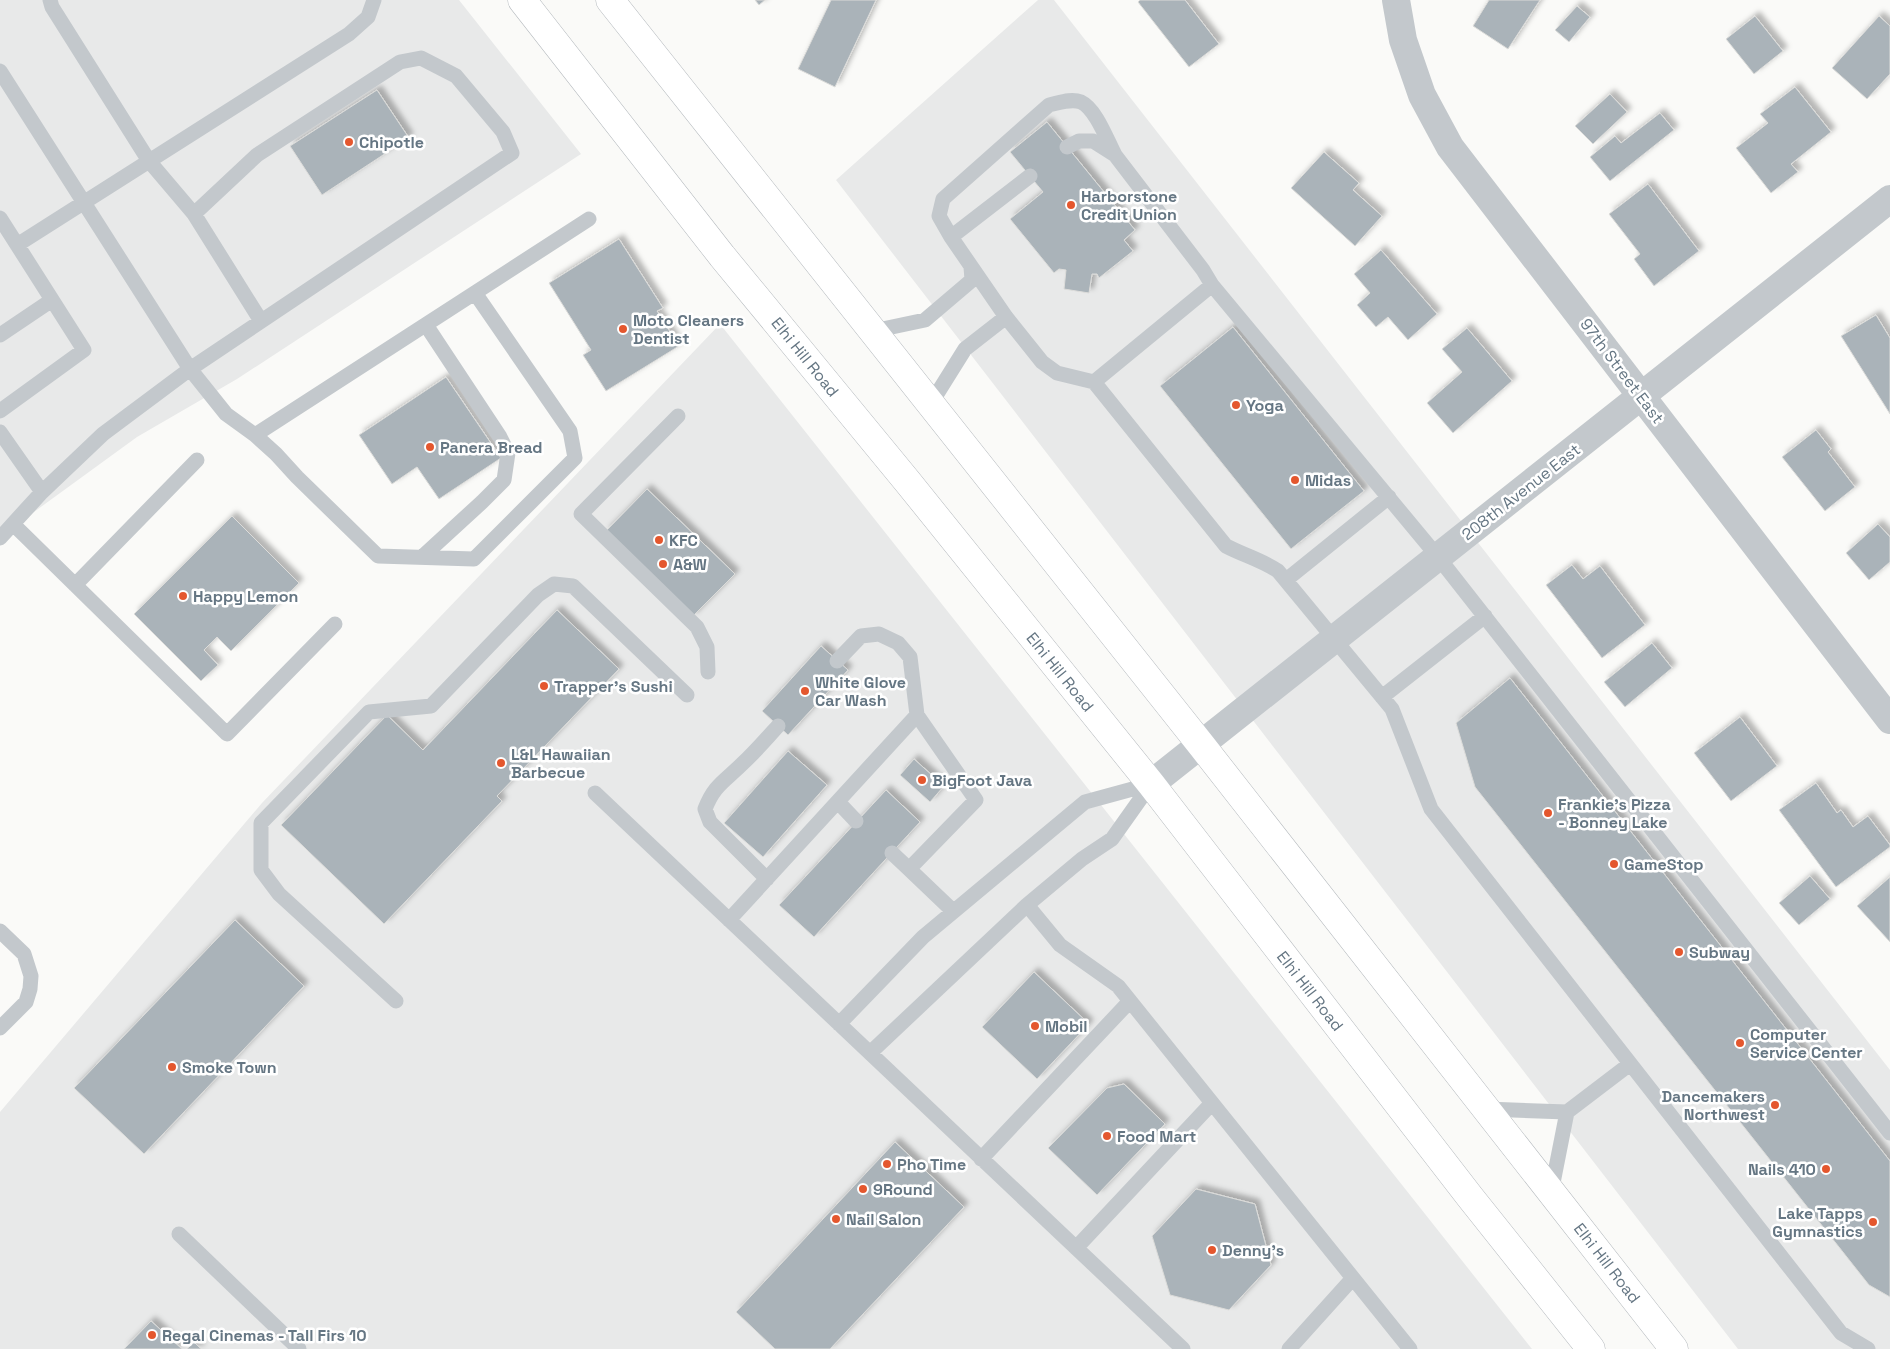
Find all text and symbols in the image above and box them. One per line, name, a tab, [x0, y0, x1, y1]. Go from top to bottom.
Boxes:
place label: Chipotle	[359, 132, 424, 153]
marker: Chipotle	[343, 136, 355, 148]
place label: Harborstone Credit Union	[1081, 186, 1177, 225]
marker: Harborstone Credit Union	[1065, 199, 1077, 211]
place label: Moto Cleaners Dentist	[633, 310, 744, 349]
street label: Elhi Hill Road	[766, 313, 844, 401]
street label: 97th Street East	[1576, 314, 1668, 428]
marker: Moto Cleaners Dentist	[617, 323, 629, 335]
place label: Yoga	[1246, 395, 1284, 416]
marker: Yoga	[1230, 399, 1242, 411]
place label: Panera Bread	[440, 437, 543, 458]
street label: 208th Avenue East	[1457, 439, 1585, 545]
marker: Panera Bread	[424, 441, 436, 453]
place label: Midas	[1305, 470, 1351, 491]
marker: Midas	[1289, 474, 1301, 486]
place label: KFC	[669, 530, 698, 551]
marker: KFC	[653, 534, 665, 546]
place label: A&W	[673, 554, 707, 575]
marker: A&W	[657, 558, 669, 570]
place label: Happy Lemon	[193, 586, 298, 607]
marker: Happy Lemon	[177, 590, 189, 602]
street label: Elhi Hill Road	[1021, 628, 1099, 716]
place label: White Glove Car Wash	[815, 672, 906, 711]
place label: Trapper's Sushi	[554, 676, 673, 697]
marker: Trapper's Sushi	[538, 680, 550, 692]
marker: White Glove Car Wash	[799, 685, 811, 697]
place label: L&L Hawaiian Barbecue	[511, 744, 611, 783]
marker: L&L Hawaiian Barbecue	[495, 757, 507, 769]
place label: BigFoot Java	[932, 770, 1032, 791]
marker: BigFoot Java	[916, 774, 928, 786]
place label: Frankie's Pizza - Bonney Lake	[1558, 794, 1671, 833]
marker: Frankie's Pizza - Bonney Lake	[1542, 807, 1554, 819]
place label: GameStop	[1624, 854, 1703, 875]
marker: GameStop	[1608, 858, 1620, 870]
place label: Subway	[1689, 942, 1750, 963]
marker: Subway	[1673, 946, 1685, 958]
street label: Elhi Hill Road	[1272, 947, 1348, 1035]
place label: Mobil	[1045, 1016, 1088, 1037]
marker: Mobil	[1029, 1020, 1041, 1032]
place label: Computer Service Center	[1750, 1024, 1863, 1063]
marker: Computer Service Center	[1734, 1037, 1746, 1049]
place label: Smoke Town	[182, 1057, 277, 1078]
marker: Smoke Town	[166, 1061, 178, 1073]
place label: Dancemakers Northwest	[1661, 1086, 1765, 1125]
marker: Dancemakers Northwest	[1769, 1099, 1781, 1111]
place label: Food Mart	[1117, 1126, 1196, 1147]
marker: Food Mart	[1101, 1130, 1113, 1142]
place label: Pho Time	[897, 1154, 966, 1175]
marker: Pho Time	[881, 1158, 893, 1170]
place label: Nails 410	[1748, 1159, 1816, 1180]
marker: Nails 410	[1820, 1163, 1832, 1175]
place label: 9Round	[873, 1179, 933, 1200]
marker: 9Round	[857, 1183, 869, 1195]
place label: Lake Tapps Gymnastics	[1772, 1203, 1863, 1242]
place label: Nail Salon	[846, 1209, 921, 1230]
marker: Nail Salon	[830, 1213, 842, 1225]
marker: Lake Tapps Gymnastics	[1867, 1216, 1879, 1228]
street label: Elhi Hill Road	[1569, 1219, 1645, 1307]
place label: Denny's	[1222, 1240, 1284, 1261]
marker: Denny's	[1206, 1244, 1218, 1256]
place label: Regal Cinemas - Tall Firs 10	[162, 1325, 367, 1346]
marker: Regal Cinemas - Tall Firs 10	[146, 1329, 158, 1341]

